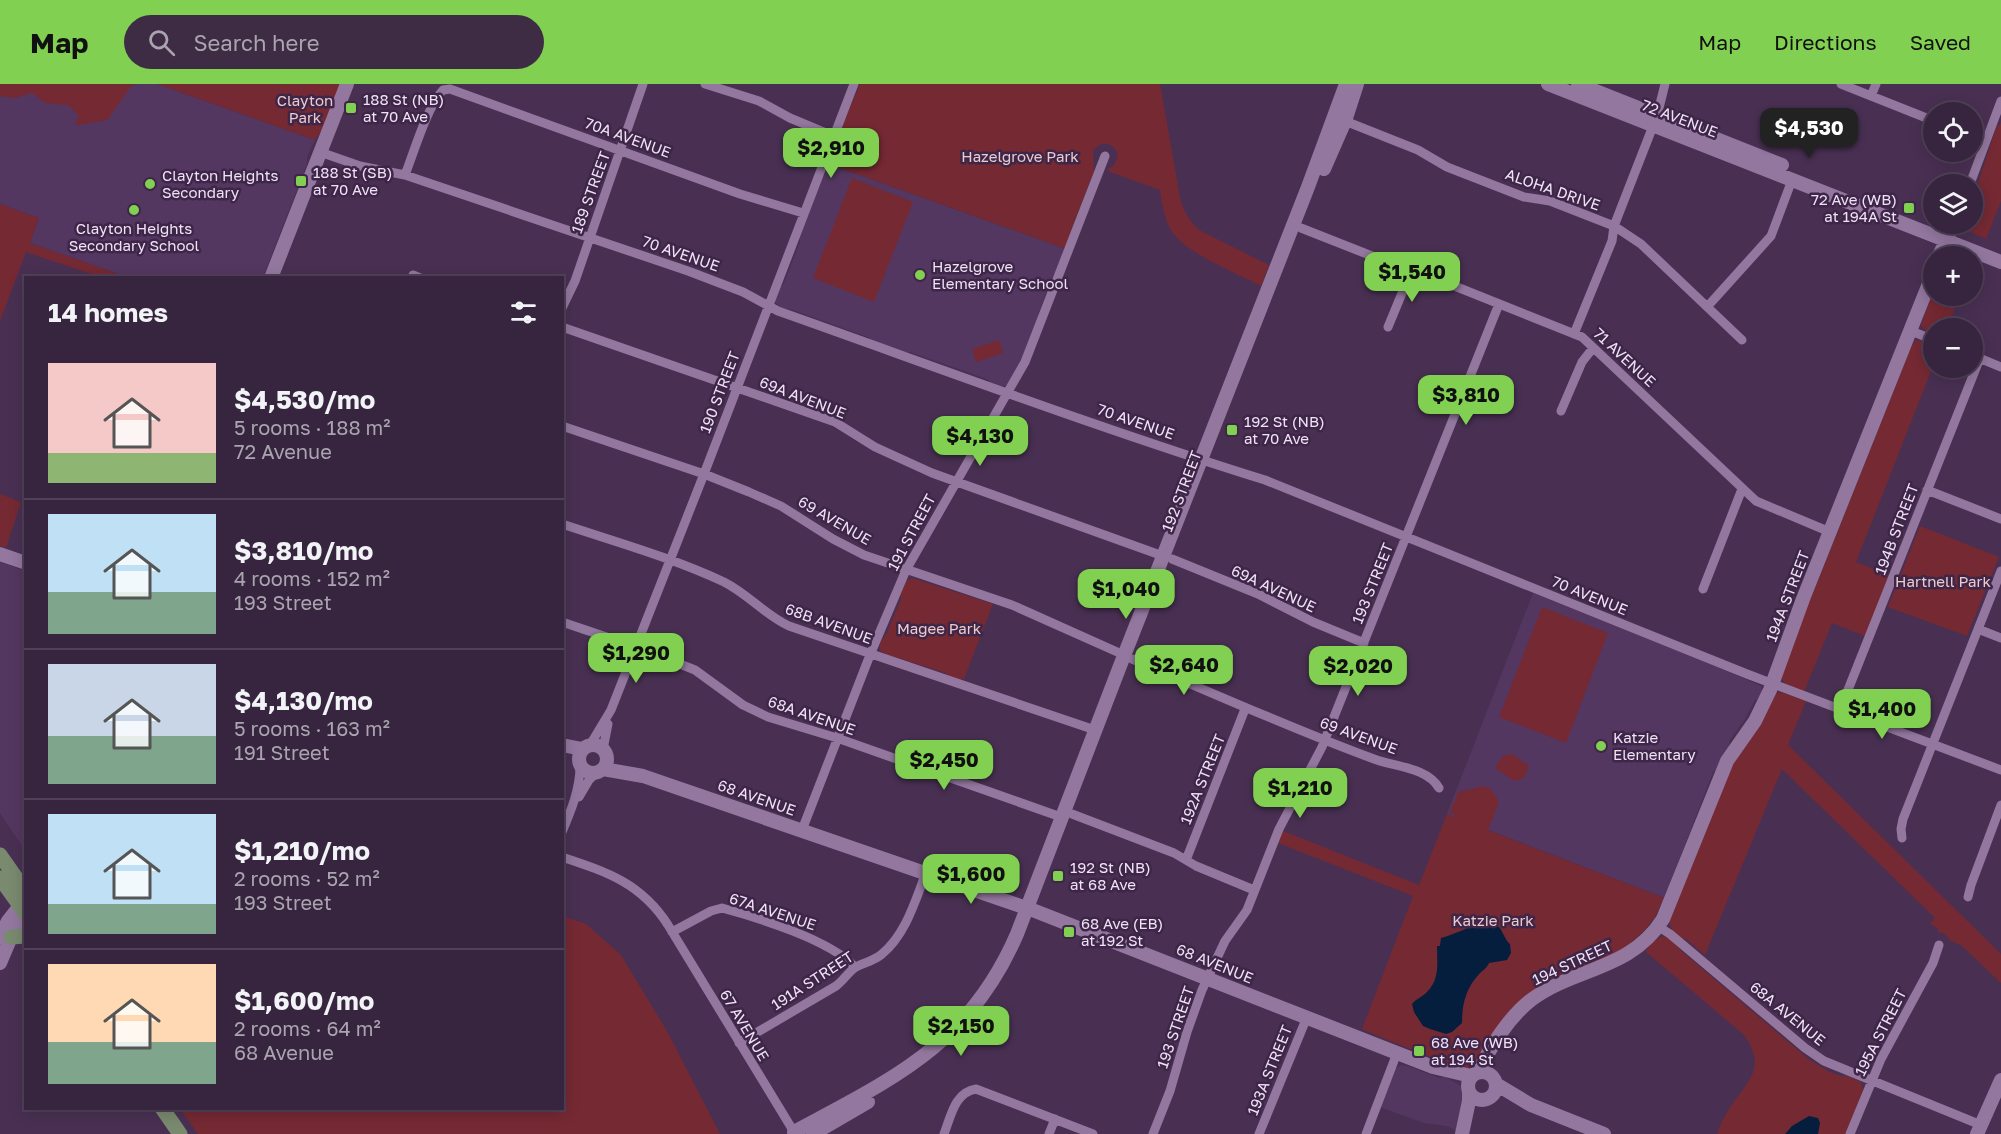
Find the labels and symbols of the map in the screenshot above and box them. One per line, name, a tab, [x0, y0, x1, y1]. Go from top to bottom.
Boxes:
place label: 188 St (NB) at 70 Ave	[363, 90, 444, 125]
park label: Clayton Park	[277, 91, 333, 126]
street label: 72 AVENUE	[1640, 95, 1720, 141]
marker: 188 St (NB) at 70 Ave	[344, 101, 358, 115]
pin: $4,530	[1760, 108, 1858, 159]
street label: 70A AVENUE	[582, 113, 674, 161]
pin: $2,910	[782, 128, 880, 179]
park label: Hazelgrove Park	[961, 147, 1079, 165]
street label: 189 STREET	[567, 149, 613, 235]
place label: 188 St (SB) at 70 Ave	[313, 163, 392, 198]
street label: ALOHA DRIVE	[1503, 164, 1603, 214]
place label: Clayton Heights Secondary	[162, 166, 278, 201]
marker: 188 St (SB) at 70 Ave	[294, 174, 308, 188]
marker: Clayton Heights Secondary	[143, 177, 157, 191]
place label: 72 Ave (WB) at 194A St	[1811, 190, 1897, 225]
marker: 72 Ave (WB) at 194A St	[1902, 201, 1916, 215]
marker: Clayton Heights Secondary School	[127, 203, 141, 217]
place label: Clayton Heights Secondary School	[69, 219, 200, 254]
street label: 70 AVENUE	[640, 231, 722, 275]
pin: $1,540	[1363, 252, 1461, 303]
place label: Hazelgrove Elementary School	[932, 257, 1068, 292]
marker: Hazelgrove Elementary School	[913, 268, 927, 282]
street label: 71 AVENUE	[1590, 324, 1660, 390]
street label: 190 STREET	[695, 349, 743, 435]
street label: 69A AVENUE	[757, 372, 849, 422]
pin: $3,810	[1417, 375, 1515, 426]
street label: 70 AVENUE	[1095, 399, 1177, 443]
place label: 192 St (NB) at 70 Ave	[1244, 412, 1325, 447]
pin: $4,130	[931, 416, 1029, 467]
marker: 192 St (NB) at 70 Ave	[1225, 423, 1239, 437]
street label: 192 STREET	[1157, 448, 1205, 534]
street label: 194B STREET	[1870, 481, 1922, 577]
street label: 191 STREET	[883, 491, 939, 573]
street label: 69 AVENUE	[795, 492, 875, 548]
street label: 193 STREET	[1348, 540, 1396, 626]
street label: 194A STREET	[1761, 548, 1813, 644]
street label: 69A AVENUE	[1229, 561, 1319, 615]
pin: $1,040	[1077, 569, 1175, 620]
street label: 70 AVENUE	[1549, 572, 1631, 618]
park label: Hartnell Park	[1895, 572, 1991, 590]
street label: 68B AVENUE	[783, 599, 875, 647]
park label: Magee Park	[897, 619, 982, 637]
pin: $1,290	[587, 633, 685, 684]
pin: $2,640	[1135, 645, 1233, 696]
pin: $2,020	[1309, 646, 1407, 697]
pin: $1,400	[1833, 689, 1931, 740]
street label: 68A AVENUE	[766, 692, 858, 738]
street label: 69 AVENUE	[1318, 713, 1400, 757]
place label: Katzie Elementary	[1613, 728, 1696, 763]
street label: 192A STREET	[1176, 731, 1228, 827]
marker: Katzie Elementary	[1594, 739, 1608, 753]
pin: $2,450	[895, 740, 993, 791]
pin: $1,210	[1251, 768, 1349, 819]
street label: 68 AVENUE	[716, 775, 798, 819]
pin: $1,600	[922, 854, 1020, 905]
place label: 192 St (NB) at 68 Ave	[1070, 858, 1151, 893]
marker: 192 St (NB) at 68 Ave	[1051, 869, 1065, 883]
street label: 67A AVENUE	[727, 888, 819, 934]
park label: Katzie Park	[1452, 911, 1534, 929]
place label: 68 Ave (EB) at 192 St	[1081, 914, 1163, 949]
marker: 68 Ave (EB) at 192 St	[1062, 925, 1076, 939]
street label: 194 STREET	[1529, 936, 1615, 988]
street label: 68 AVENUE	[1174, 939, 1256, 987]
street label: 191A STREET	[768, 947, 856, 1013]
street label: 68A AVENUE	[1747, 977, 1829, 1049]
street label: 193 STREET	[1153, 984, 1197, 1070]
street label: 195A STREET	[1850, 985, 1910, 1079]
street label: 67 AVENUE	[717, 986, 773, 1064]
pin: $2,150	[912, 1006, 1010, 1057]
street label: 193A STREET	[1243, 1022, 1295, 1118]
place label: 68 Ave (WB) at 194 St	[1431, 1033, 1519, 1068]
marker: 68 Ave (WB) at 194 St	[1412, 1044, 1426, 1058]

